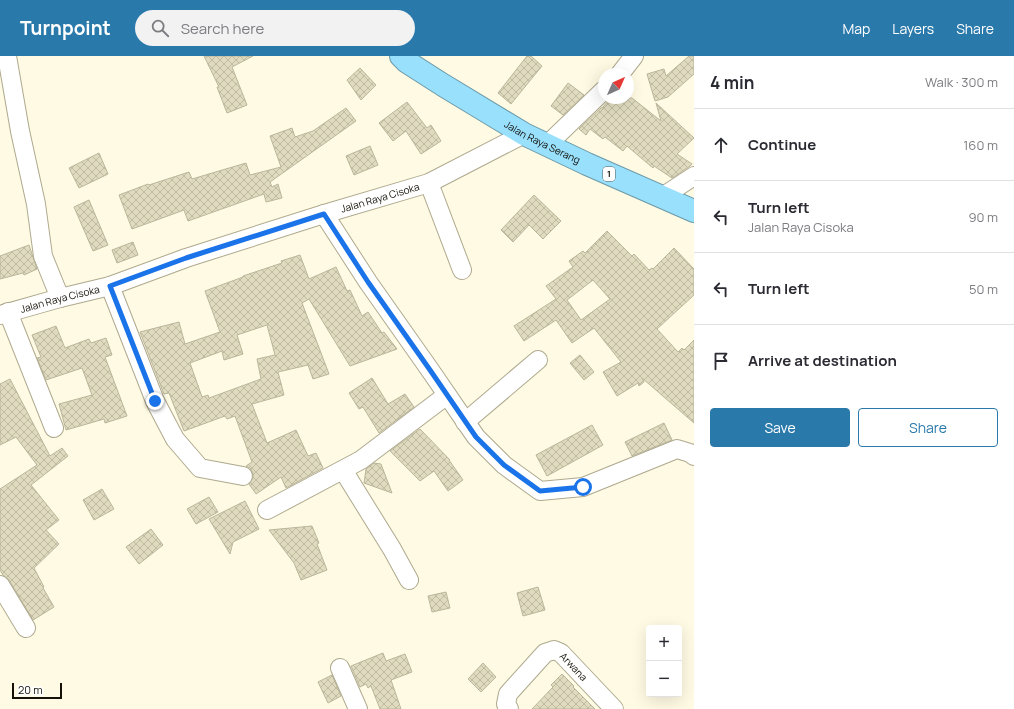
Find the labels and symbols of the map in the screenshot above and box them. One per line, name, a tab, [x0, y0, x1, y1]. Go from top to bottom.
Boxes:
north arrow	[598, 68, 634, 104]
street label: Jalan Raya Serang	[502, 117, 583, 167]
road number: 1	[603, 167, 615, 181]
street label: Jalan Raya Cisoka	[339, 179, 421, 216]
street label: Jalan Raya Cisoka	[19, 282, 101, 316]
route end	[146, 392, 164, 410]
route start	[574, 478, 592, 496]
street label: Arwana	[557, 649, 591, 684]
scale bar	[12, 681, 62, 700]

